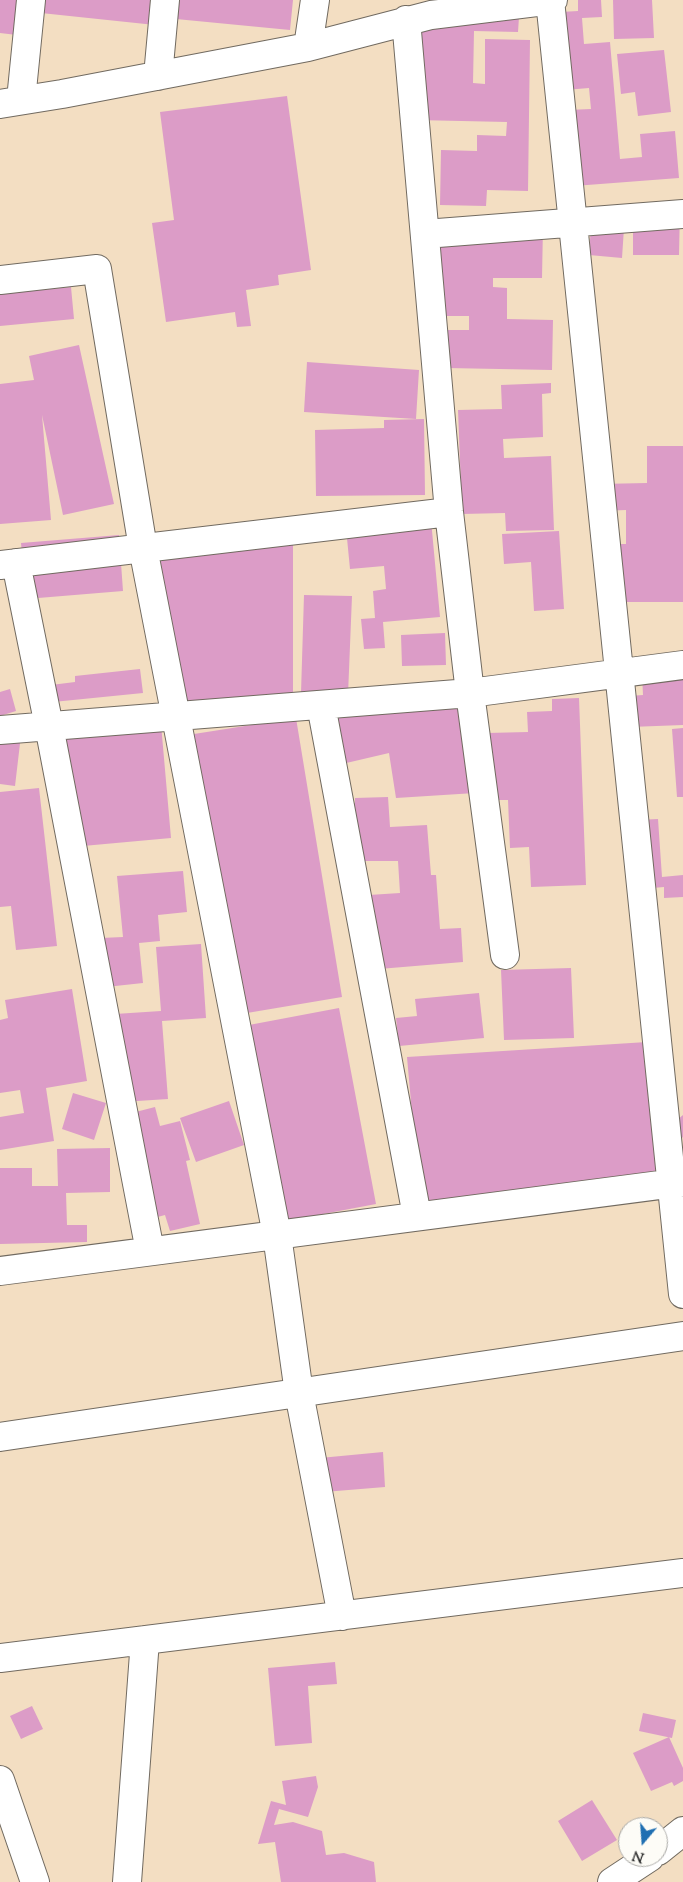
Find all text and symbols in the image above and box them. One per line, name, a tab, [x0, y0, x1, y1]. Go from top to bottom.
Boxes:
north arrow	[618, 1817, 668, 1867]
text: N	[630, 1844, 647, 1867]

